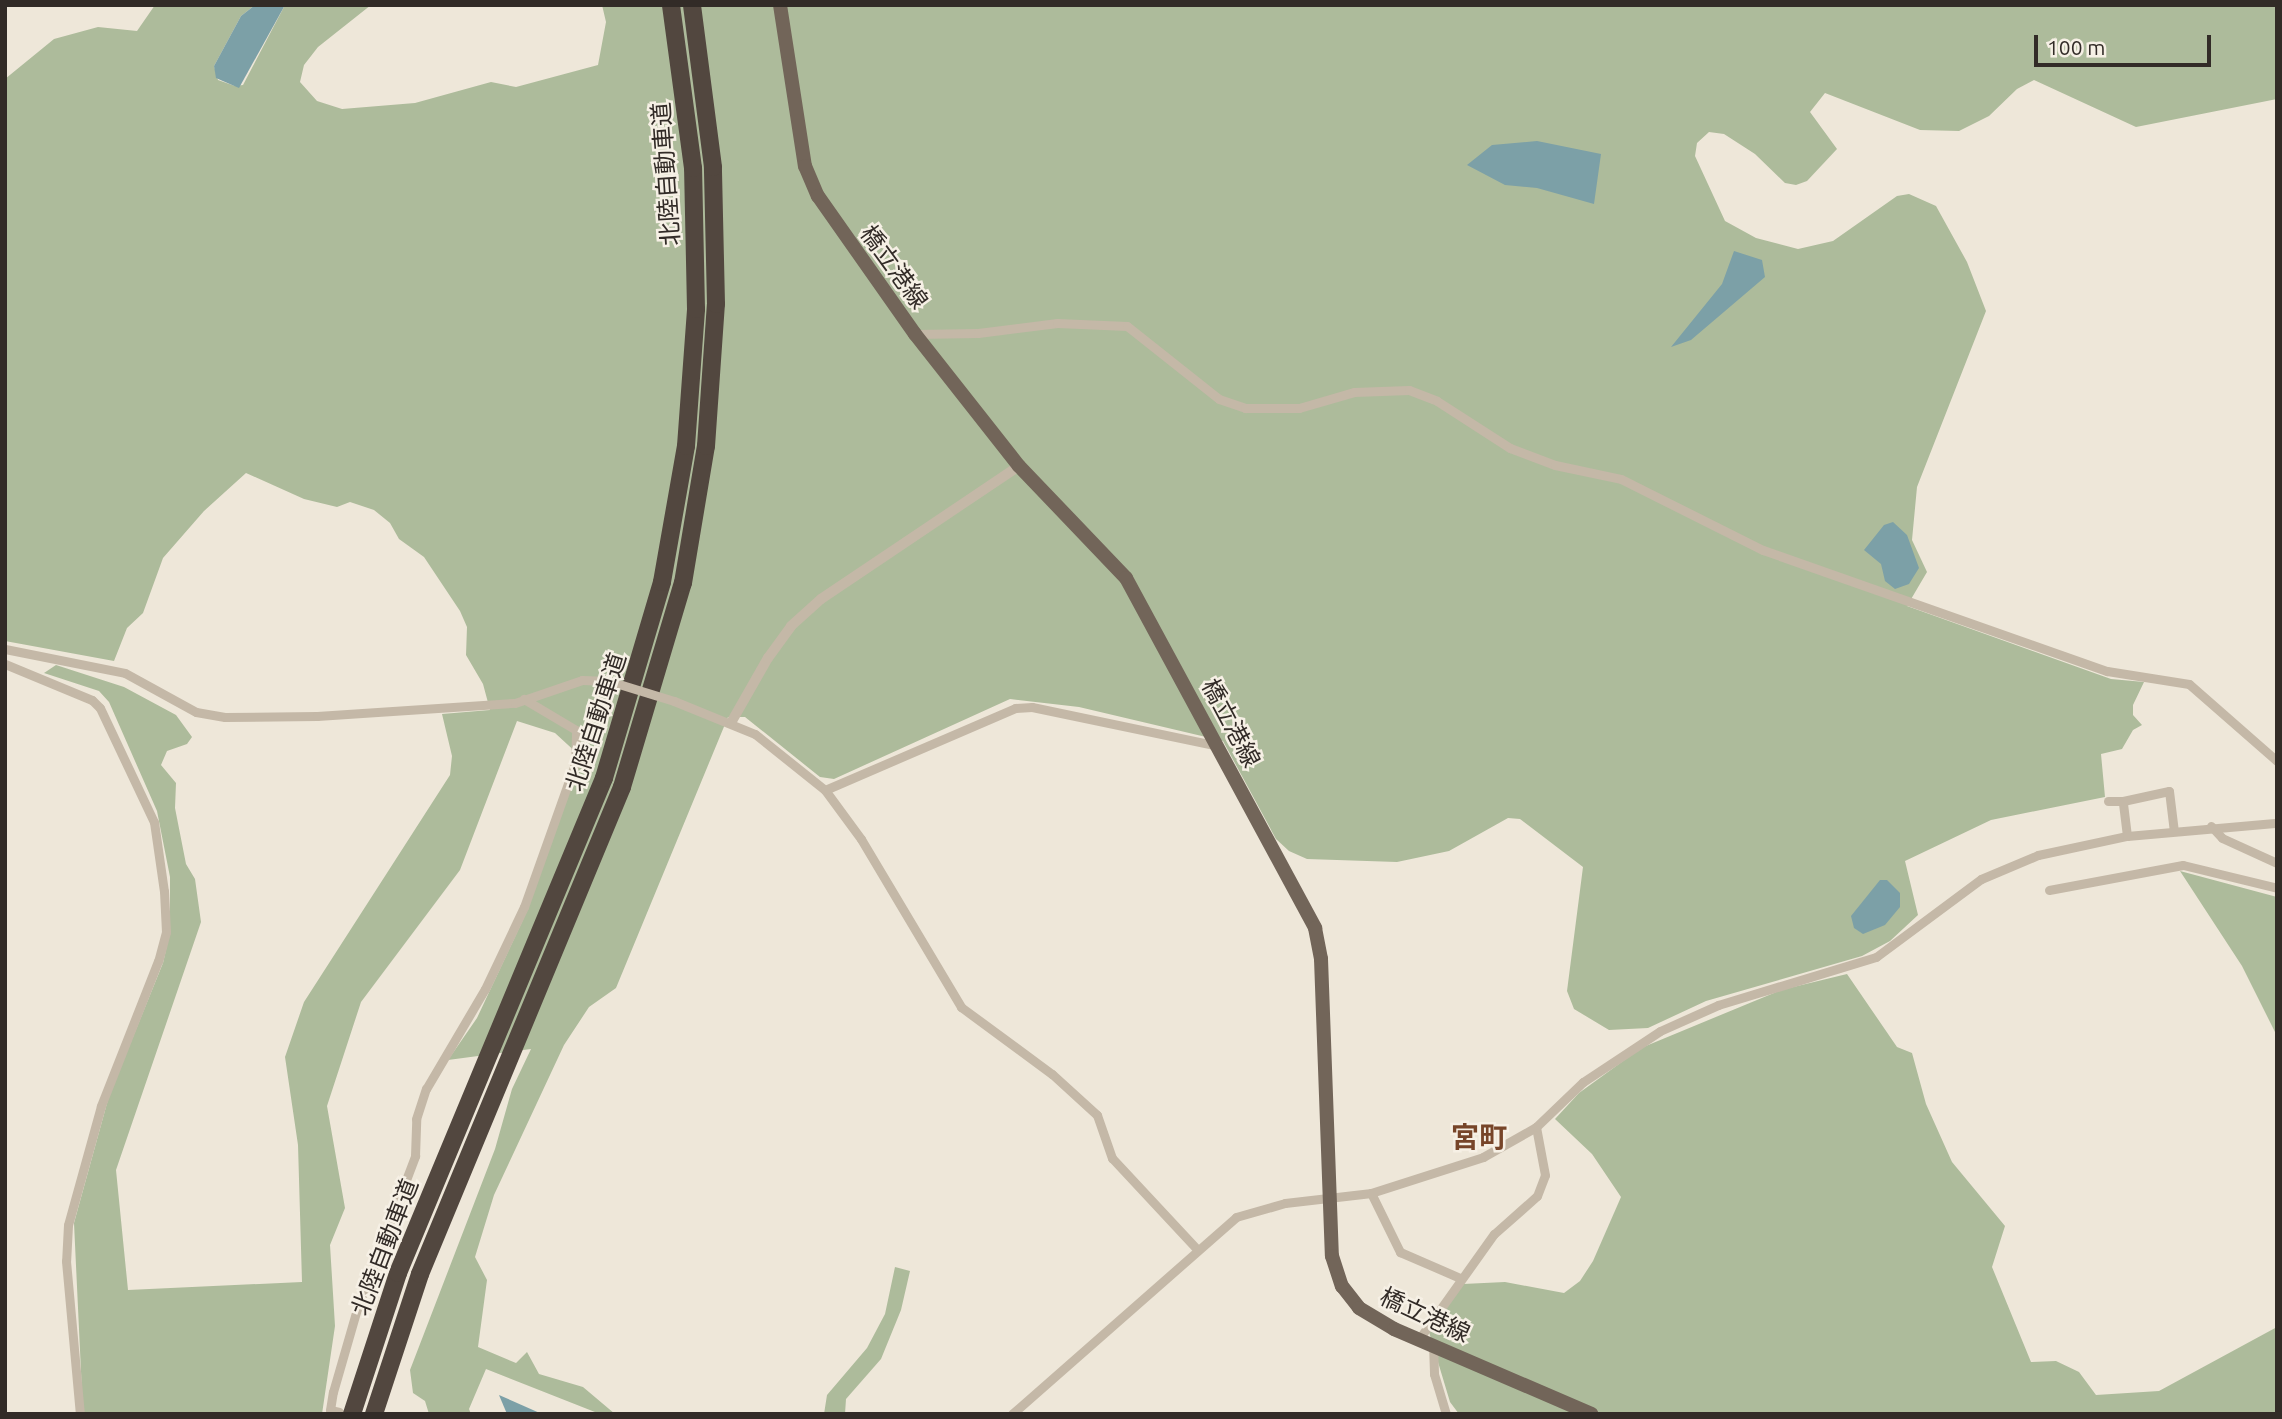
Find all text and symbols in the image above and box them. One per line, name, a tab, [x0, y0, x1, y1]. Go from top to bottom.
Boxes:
scale bar	[2037, 21, 2214, 65]
text: 100 m	[2047, 35, 2105, 59]
street label: 北陸自動車道	[647, 101, 685, 247]
street label: 橋立港線	[854, 220, 934, 314]
street label: 北陸自動車道	[560, 649, 632, 795]
street label: 橋立港線	[1196, 674, 1266, 772]
district label: 宮町	[1451, 1120, 1507, 1154]
street label: 北陸自動車道	[346, 1175, 424, 1319]
street label: 橋立港線	[1375, 1282, 1475, 1348]

